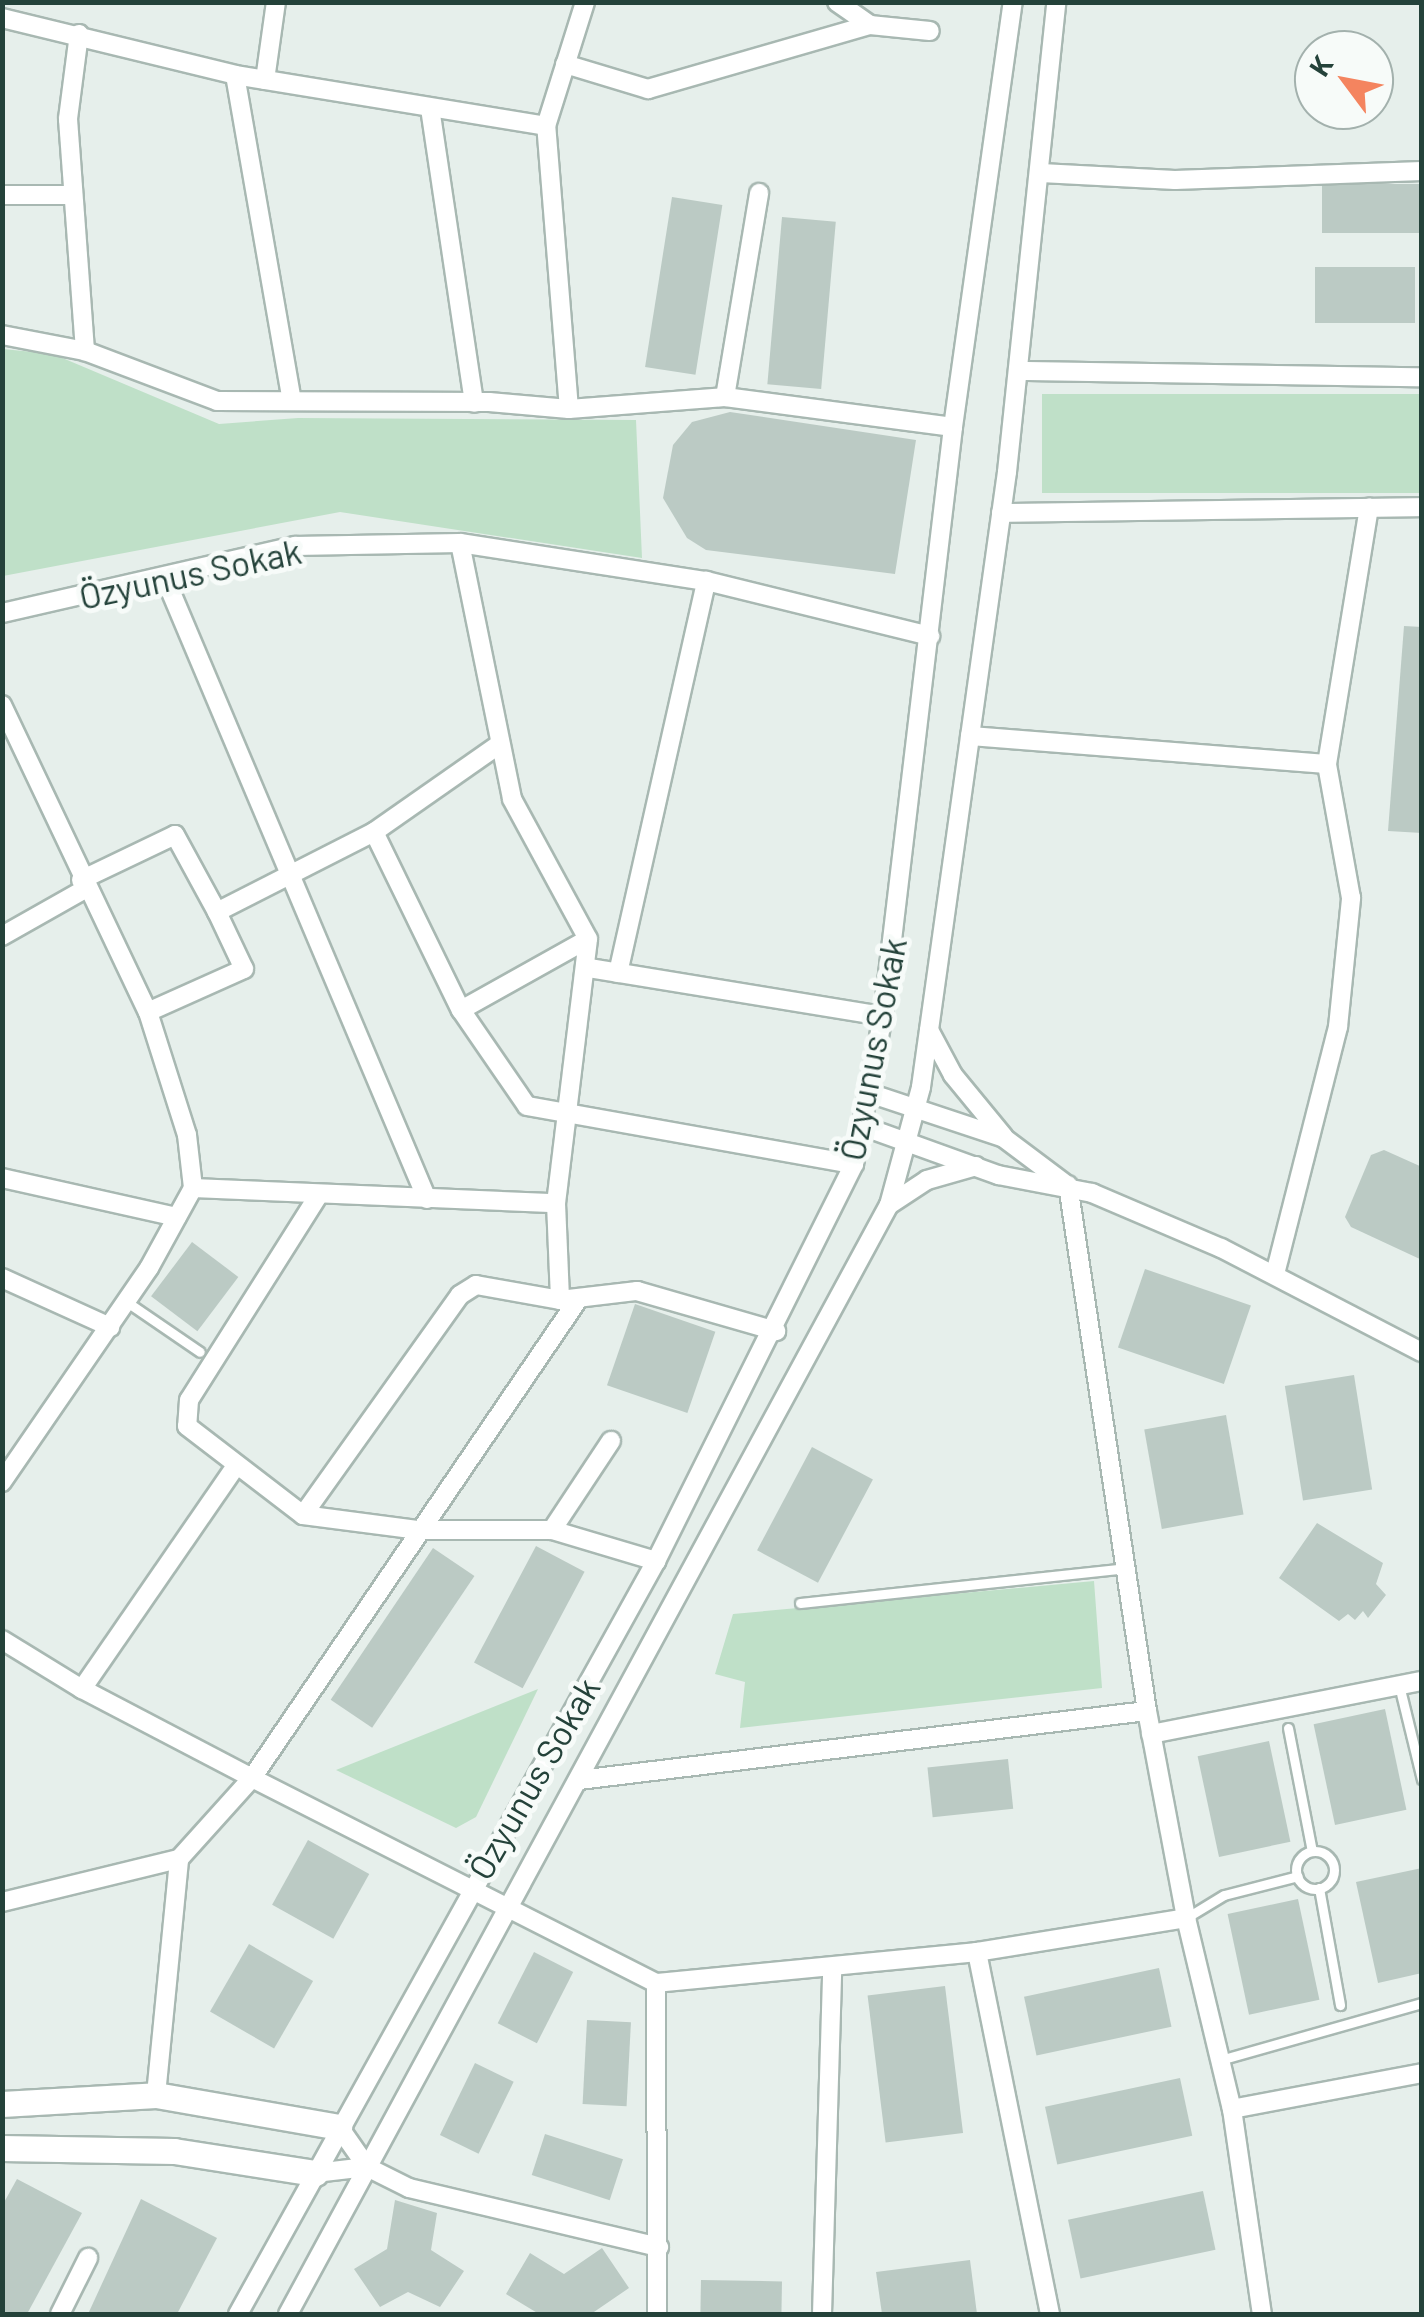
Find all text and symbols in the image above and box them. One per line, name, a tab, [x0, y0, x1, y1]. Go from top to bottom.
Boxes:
north arrow	[1294, 30, 1394, 130]
text: K	[1301, 49, 1339, 82]
street label: Özyunus Sokak	[75, 529, 305, 617]
street label: Özyunus Sokak	[830, 934, 914, 1164]
street label: Özyunus Sokak	[458, 1670, 608, 1886]

